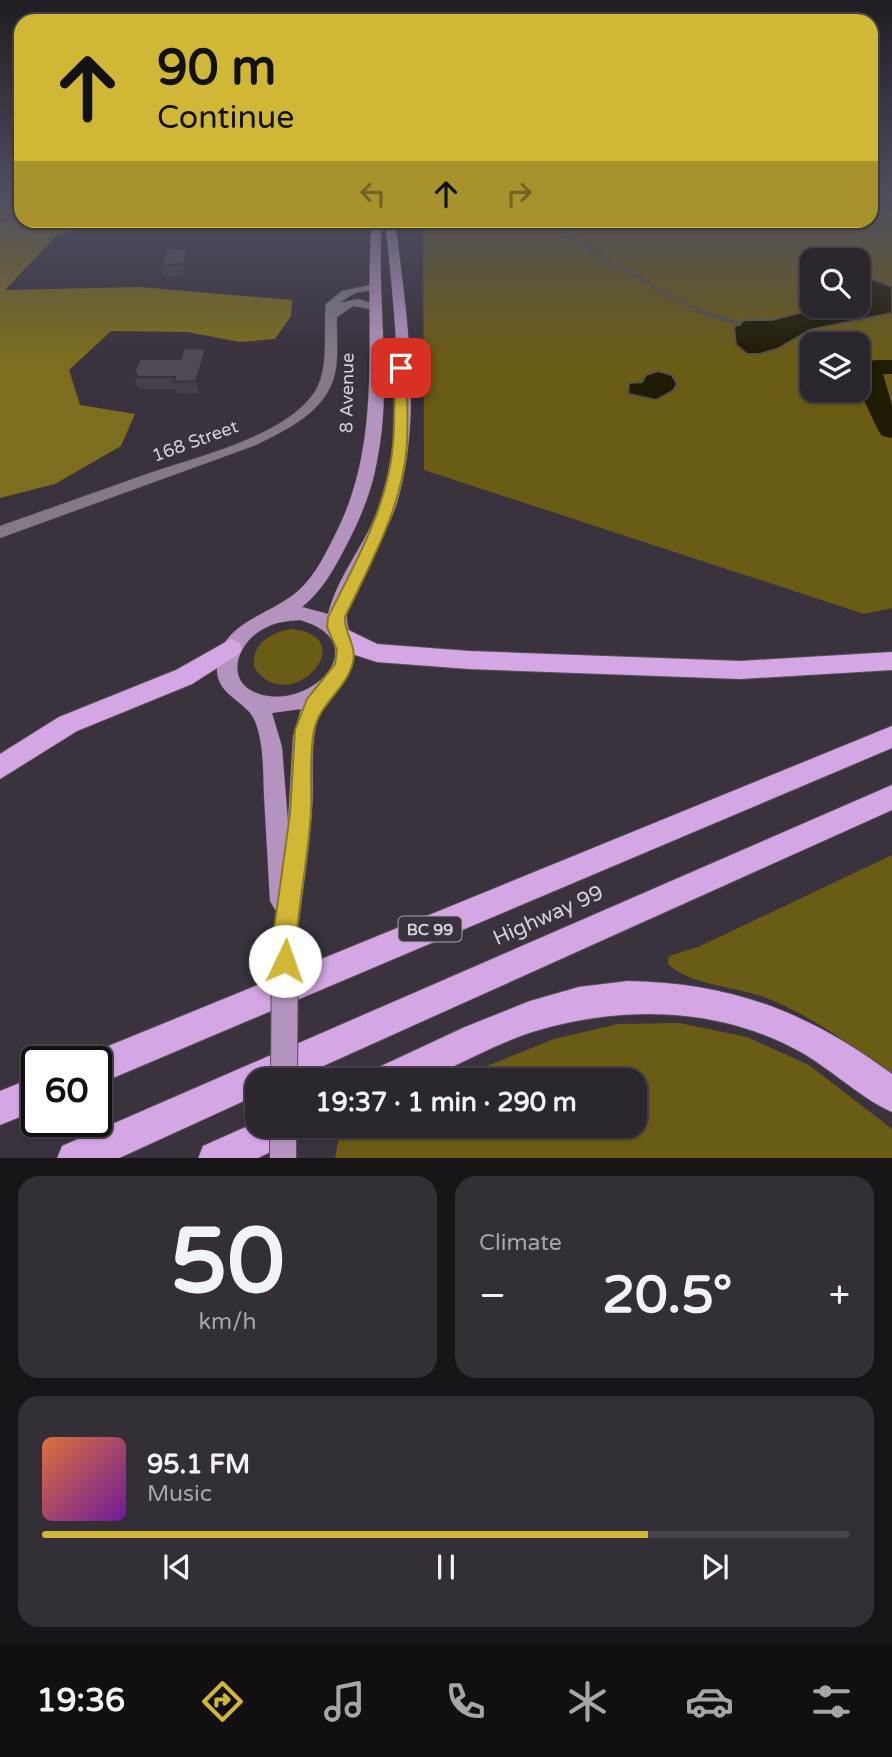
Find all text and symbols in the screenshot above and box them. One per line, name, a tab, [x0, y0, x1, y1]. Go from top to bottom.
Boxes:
text: 90 m	[157, 39, 276, 98]
icon: ahead	[42, 42, 133, 133]
text: Continue	[157, 99, 294, 137]
icon: left	[354, 175, 392, 213]
icon: ahead	[427, 175, 465, 213]
icon: right	[500, 175, 538, 213]
map controls	[800, 248, 870, 402]
button: search	[800, 248, 870, 318]
button: layers	[800, 332, 870, 402]
pin	[371, 338, 431, 398]
icon: arrive	[382, 349, 420, 387]
street label: 8 Avenue	[335, 353, 359, 433]
street label: 168 Street	[149, 415, 241, 467]
street label: Highway 99	[489, 880, 607, 951]
road number: BC 99	[398, 917, 462, 942]
position arrow	[248, 924, 322, 998]
speed limit sign: 60	[21, 1046, 112, 1137]
text: 19:37 · 1 min · 290 m	[315, 1087, 577, 1118]
text: 50	[170, 1207, 285, 1317]
text: Climate	[479, 1229, 562, 1257]
text: 20.5°	[602, 1264, 732, 1327]
text: −	[479, 1273, 506, 1319]
text: +	[829, 1273, 850, 1319]
text: km/h	[199, 1308, 256, 1336]
text: 95.1 FM	[147, 1449, 250, 1480]
text: Music	[147, 1480, 212, 1508]
icon: previous	[158, 1548, 196, 1586]
icon: pause	[427, 1548, 465, 1586]
icon: next	[696, 1548, 734, 1586]
icon: directions	[198, 1677, 247, 1726]
icon: music	[320, 1677, 369, 1726]
icon: phone	[441, 1677, 490, 1726]
icon: climate	[563, 1677, 612, 1726]
icon: car	[685, 1677, 734, 1726]
icon: filters	[807, 1677, 856, 1726]
text: 19:36	[36, 1682, 125, 1720]

